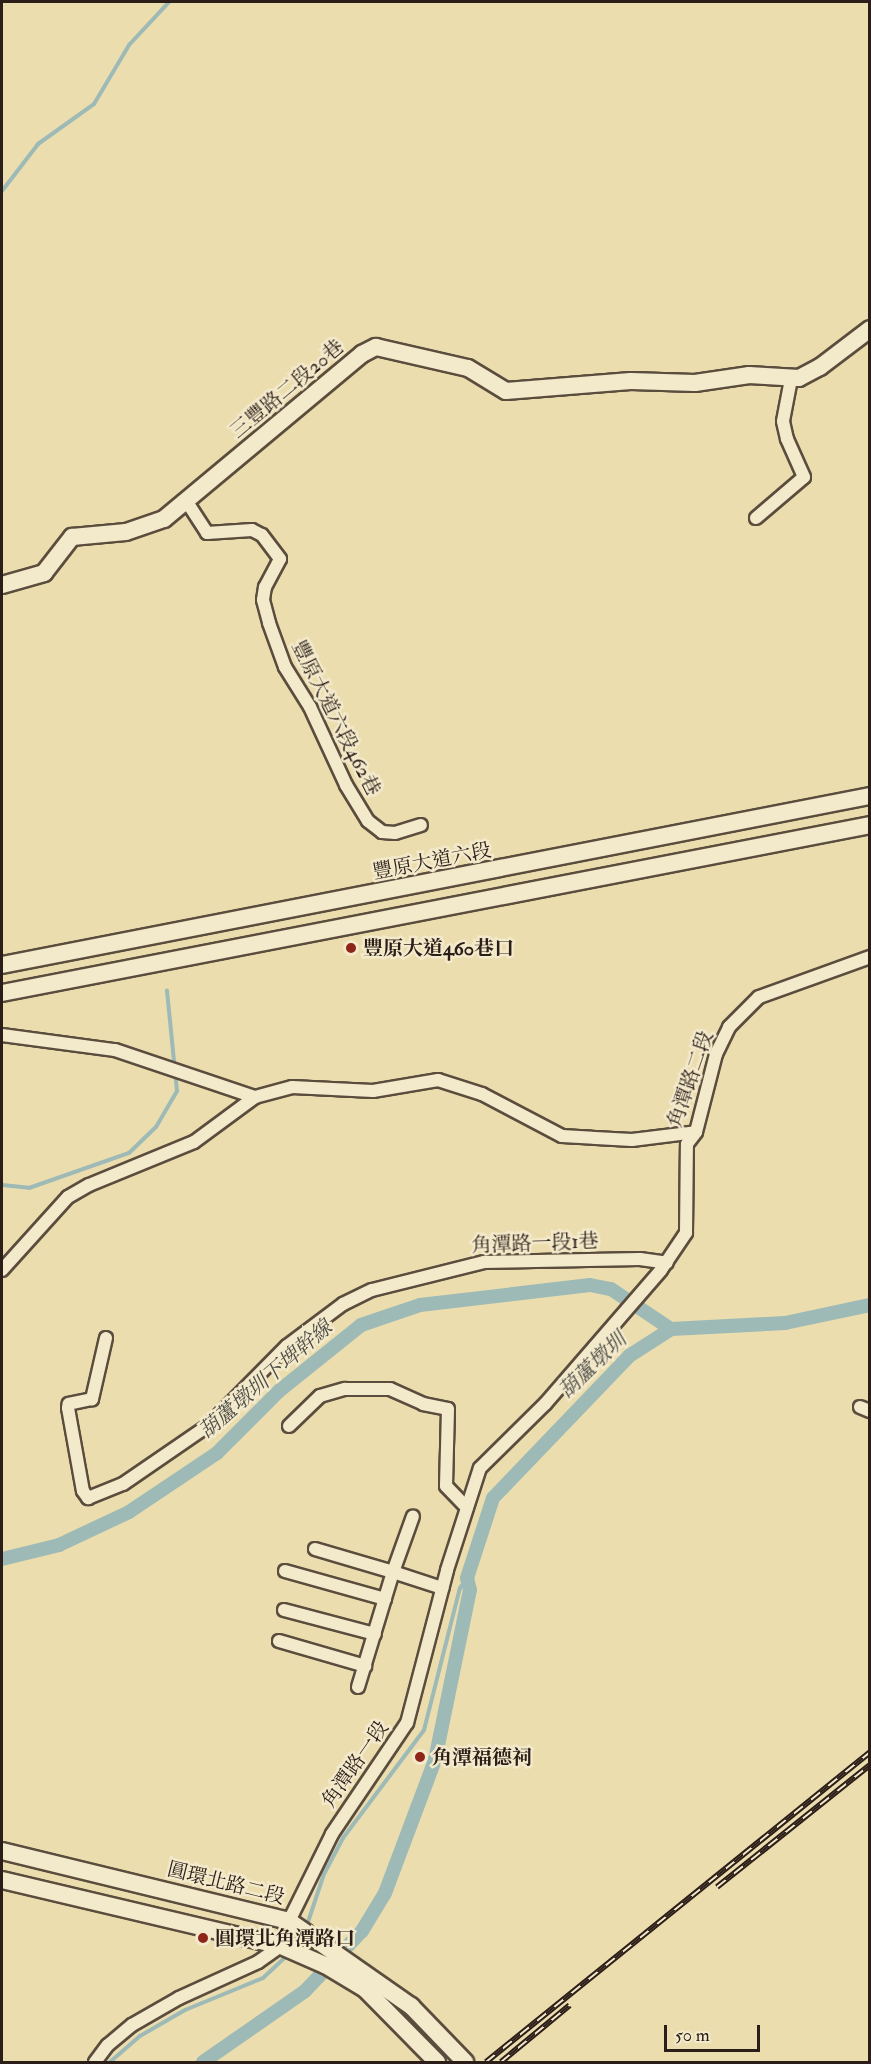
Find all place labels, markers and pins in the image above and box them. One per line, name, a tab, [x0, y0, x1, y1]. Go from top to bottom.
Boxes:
place label: 豐原大道460巷口	[363, 936, 514, 960]
marker: 豐原大道460巷口	[344, 941, 358, 955]
place label: 角潭福德祠	[432, 1745, 532, 1769]
marker: 角潭福德祠	[413, 1750, 427, 1764]
place label: 圓環北角潭路口	[215, 1926, 355, 1950]
marker: 圓環北角潭路口	[196, 1931, 210, 1945]

